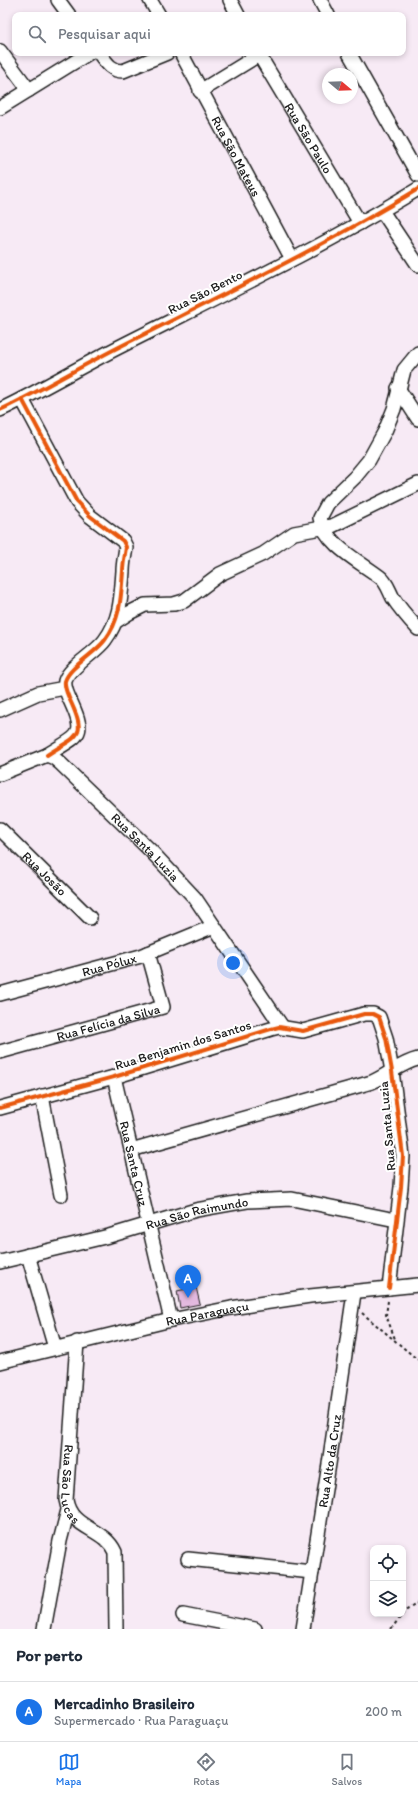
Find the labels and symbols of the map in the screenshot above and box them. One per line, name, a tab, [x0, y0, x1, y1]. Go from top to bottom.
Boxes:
north arrow	[322, 68, 358, 104]
street label: Rua São Paulo	[282, 100, 336, 176]
street label: Rua São Mateus	[209, 113, 264, 199]
street label: Rua São Bento	[165, 267, 245, 317]
street label: Rua Santa Luzia	[109, 810, 183, 884]
street label: Rua Josão	[20, 848, 70, 899]
street label: Rua Pólux	[80, 950, 138, 979]
your location	[223, 953, 243, 973]
street label: Rua Felícia da Silva	[55, 1001, 162, 1044]
street label: Rua Benjamin dos Santos	[113, 1017, 253, 1073]
street label: Rua Santa Luzia	[376, 1080, 398, 1172]
street label: Rua Santa Cruz	[117, 1120, 152, 1208]
street label: Rua São Raimundo	[144, 1193, 249, 1232]
pin: A	[175, 1265, 201, 1298]
street label: Rua Paraguaçu	[164, 1298, 250, 1329]
street label: Rua Alto da Cruz	[315, 1413, 344, 1509]
street label: Rua São Lucas	[58, 1444, 83, 1527]

